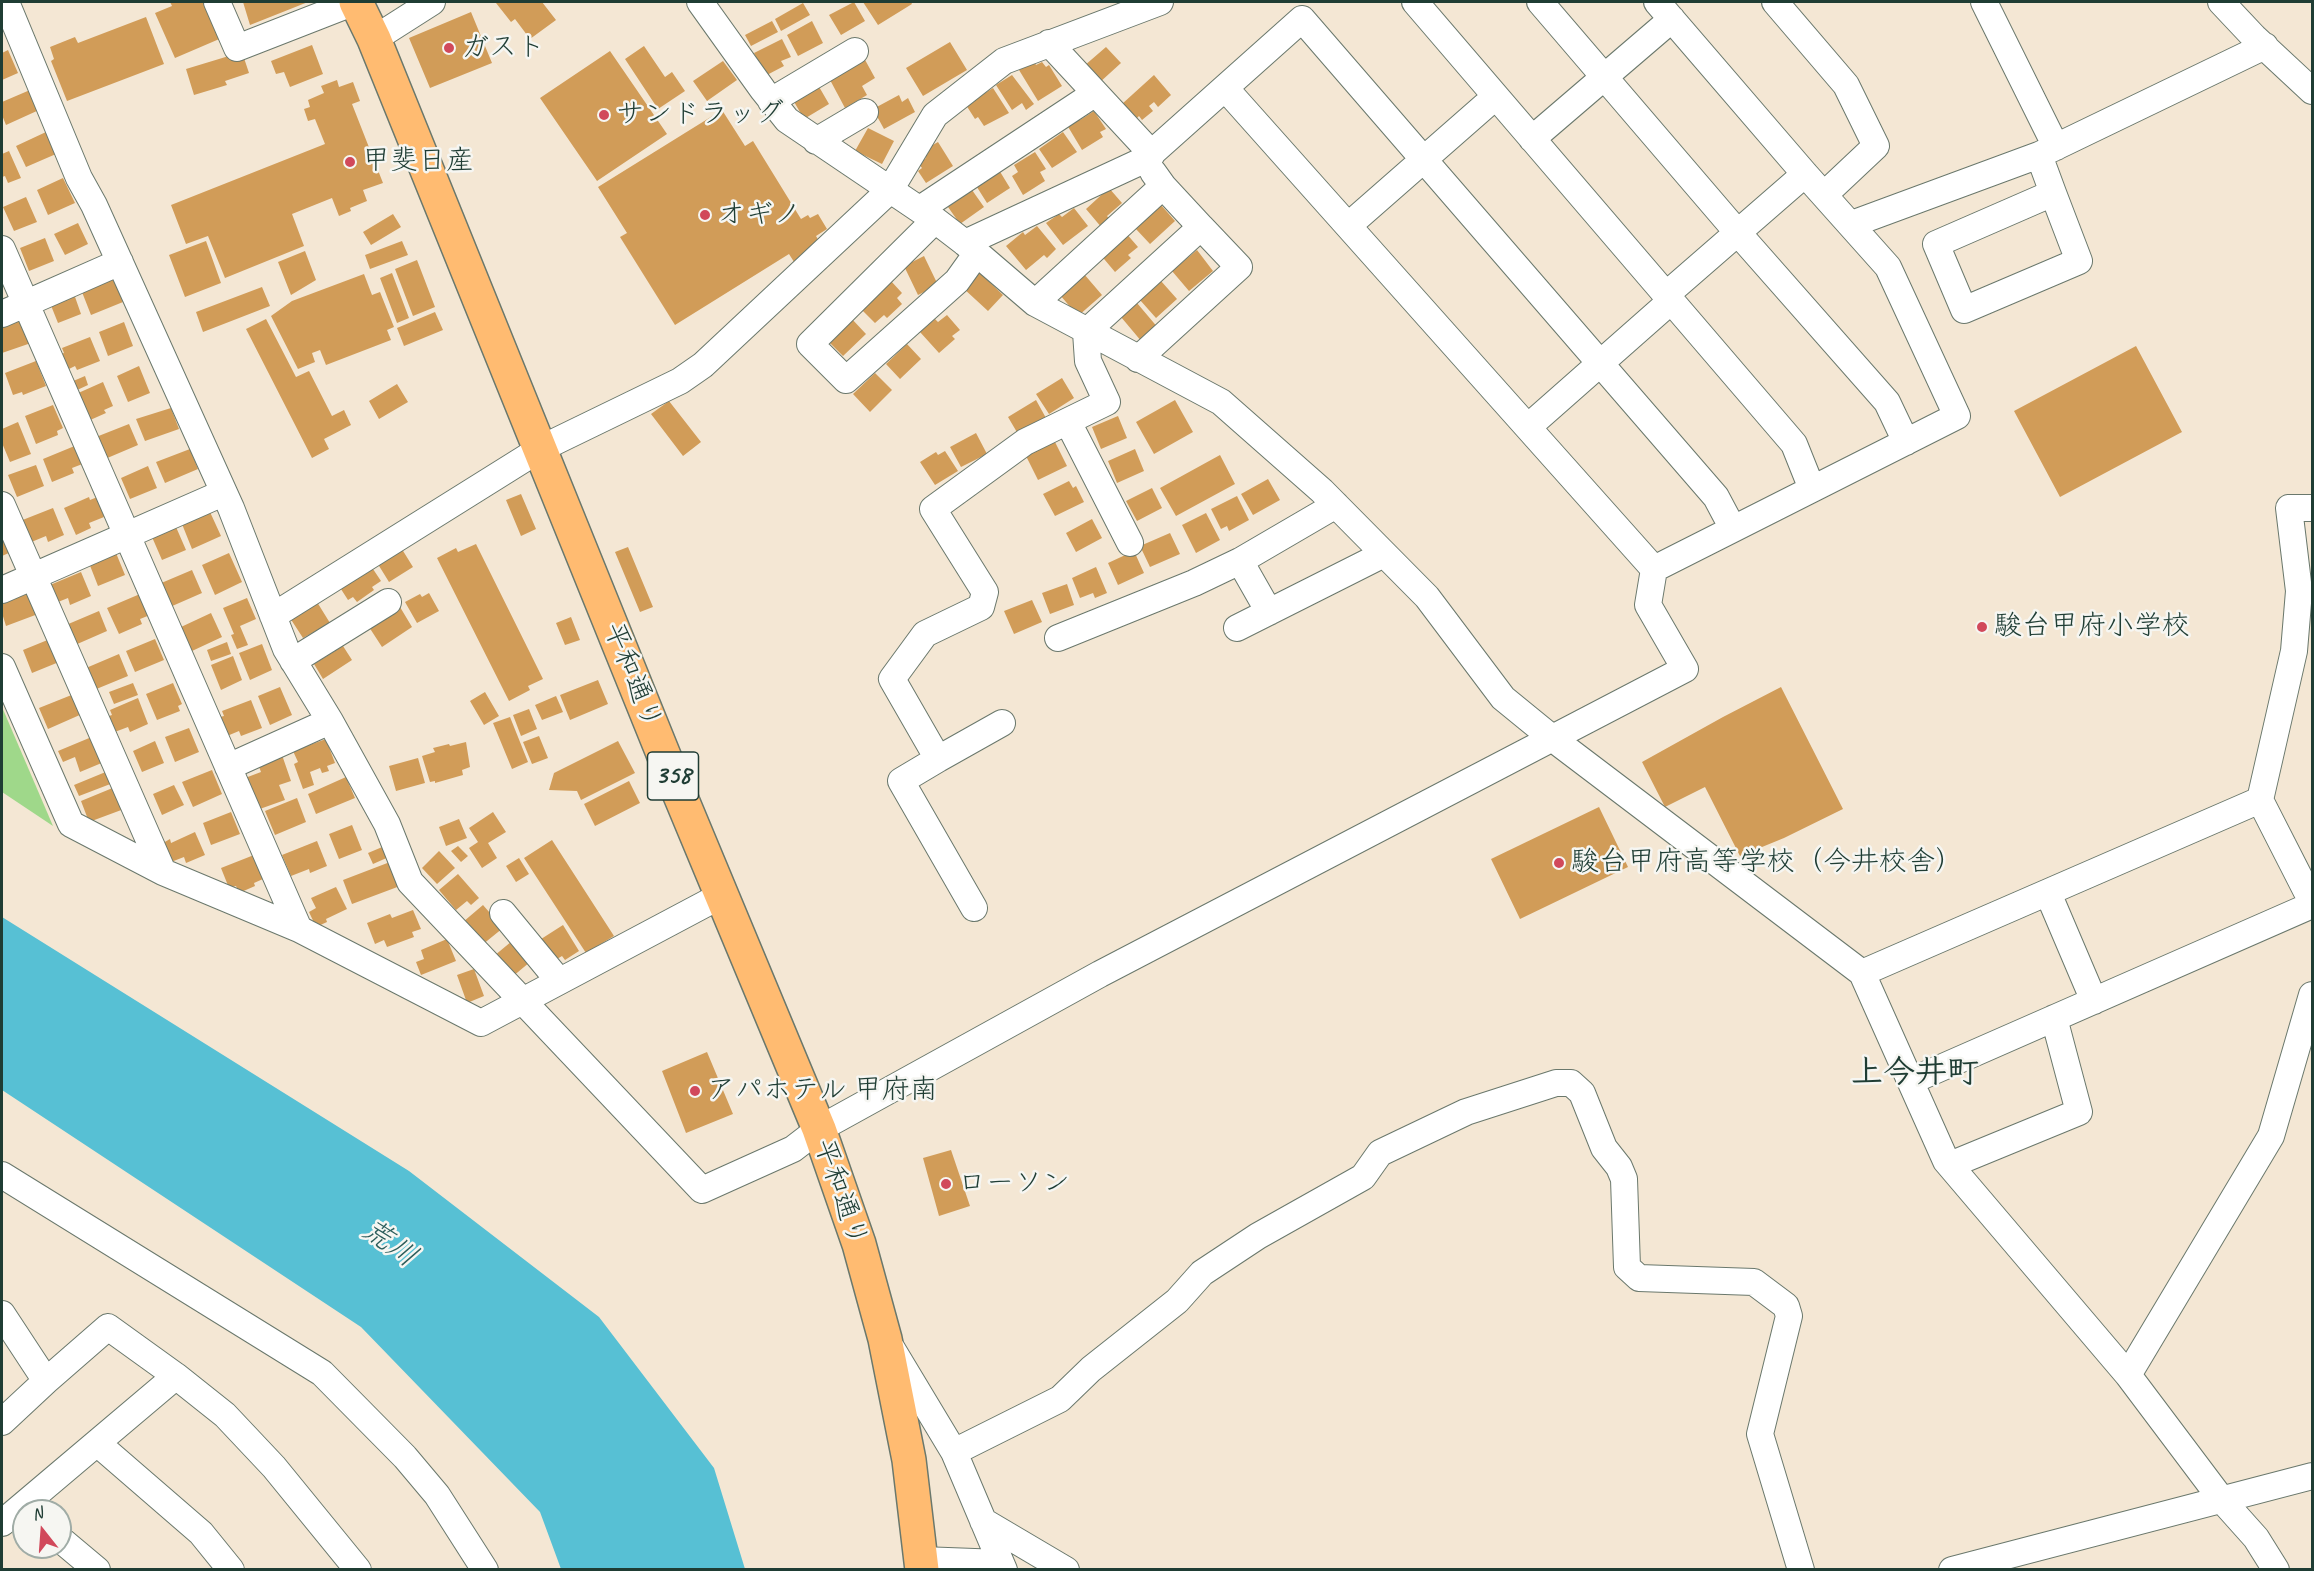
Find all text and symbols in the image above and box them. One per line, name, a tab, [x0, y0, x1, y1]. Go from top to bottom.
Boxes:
place label: ガスト	[461, 31, 545, 65]
marker: ガスト	[442, 41, 456, 55]
place label: サンドラッグ	[616, 98, 784, 132]
marker: サンドラッグ	[597, 108, 611, 122]
place label: 甲斐日産	[362, 145, 474, 179]
marker: 甲斐日産	[343, 155, 357, 169]
place label: オギノ	[717, 198, 801, 232]
marker: オギノ	[698, 208, 712, 222]
place label: 駿台甲府小学校	[1994, 610, 2190, 644]
street label: 平和通り	[595, 618, 669, 734]
marker: 駿台甲府小学校	[1975, 620, 1989, 634]
road number: 358	[648, 752, 698, 800]
place label: 駿台甲府高等学校（今井校舎）	[1571, 846, 1963, 880]
marker: 駿台甲府高等学校（今井校舎）	[1552, 856, 1566, 870]
district label: 上今井町	[1851, 1055, 1979, 1093]
place label: アパホテル 甲府南	[707, 1074, 938, 1108]
marker: アパホテル 甲府南	[688, 1084, 702, 1098]
street label: 平和通り	[806, 1135, 874, 1251]
place label: ローソン	[958, 1167, 1070, 1201]
marker: ローソン	[939, 1177, 953, 1191]
water label: 荒川	[354, 1212, 424, 1276]
north arrow	[12, 1499, 72, 1559]
text: N	[30, 1503, 45, 1525]

